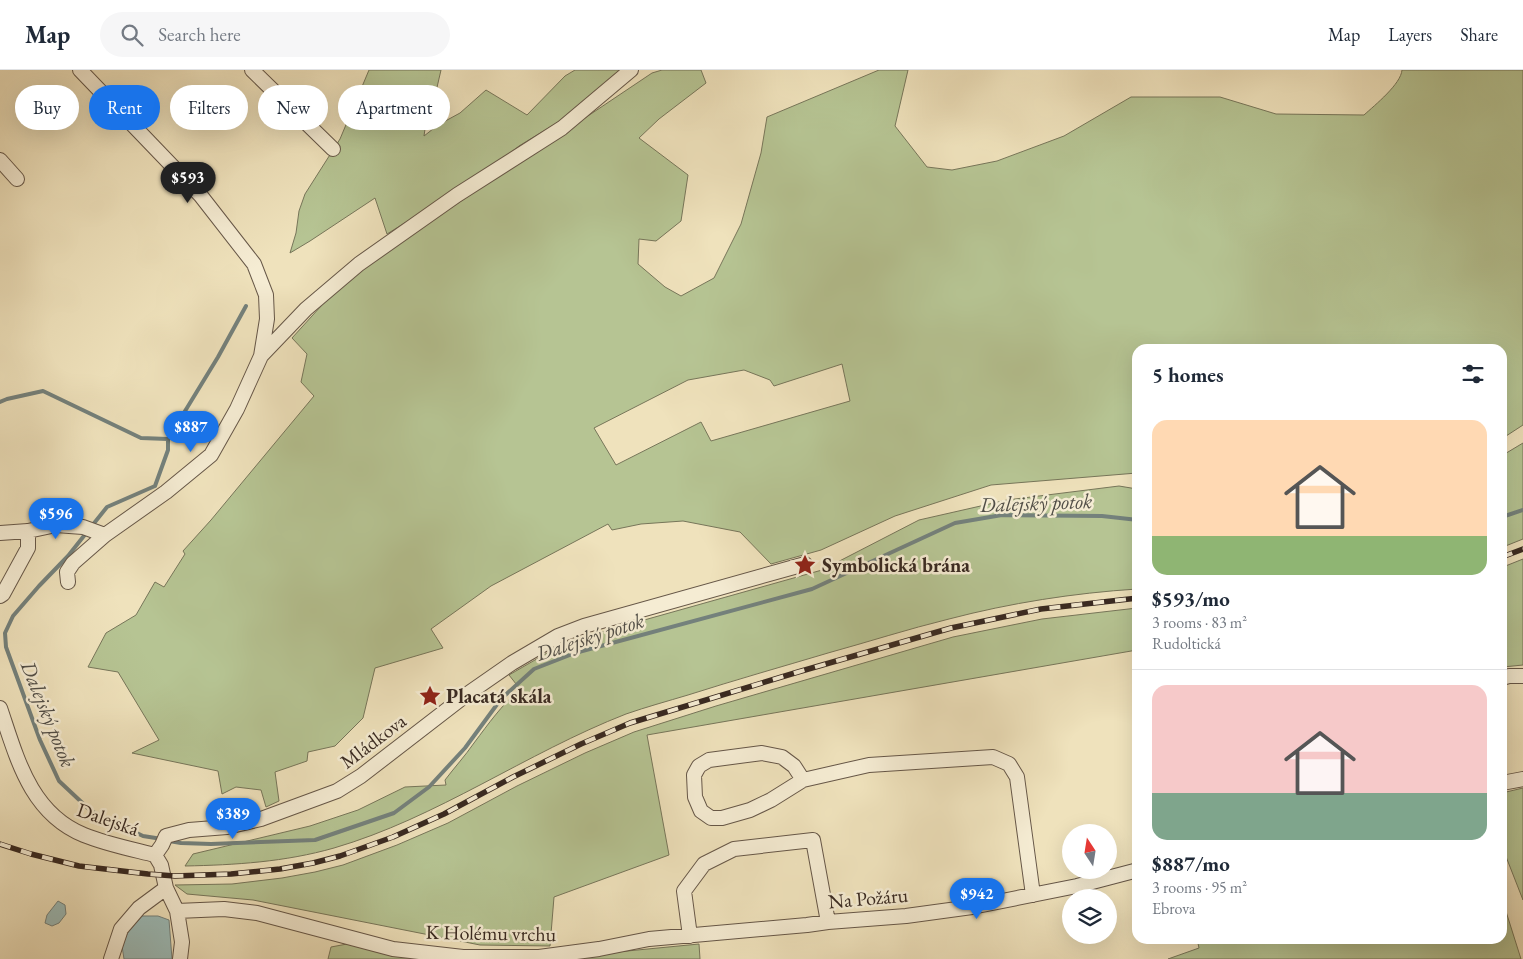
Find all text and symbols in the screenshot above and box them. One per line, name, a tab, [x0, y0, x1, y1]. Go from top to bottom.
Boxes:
search box	[100, 12, 450, 57]
text: Map	[25, 19, 70, 50]
icon: search	[118, 21, 146, 49]
text: Search here	[158, 22, 241, 47]
text: Map	[1328, 23, 1360, 46]
text: Layers	[1388, 23, 1432, 46]
text: Share	[1460, 23, 1498, 46]
chip: Buy	[15, 85, 79, 130]
chip: Rent	[89, 85, 160, 130]
chip: Filters	[170, 85, 248, 130]
chip: New	[258, 85, 328, 130]
chip: Apartment	[338, 85, 450, 130]
pin: $593	[158, 162, 218, 204]
text: $593	[172, 167, 204, 188]
icon: filters	[1459, 360, 1487, 388]
text: 5 homes	[1152, 361, 1224, 388]
pin: $887	[161, 410, 221, 453]
text: $887	[175, 416, 207, 437]
icon: home	[1275, 452, 1365, 542]
water label: Dalejský potok	[978, 487, 1093, 518]
pin: $596	[26, 498, 86, 540]
text: $596	[40, 503, 72, 524]
place icon: Symbolická brána	[792, 552, 818, 578]
place label: Symbolická brána	[822, 552, 970, 578]
text: $593/mo	[1152, 585, 1230, 612]
water label: Dalejský potok	[531, 606, 648, 667]
text: 3 rooms · 83 m²	[1152, 612, 1247, 633]
text: Rudoltická	[1152, 633, 1221, 654]
water label: Dalejský potok	[15, 656, 82, 771]
place icon: Placatá skála	[417, 683, 443, 709]
place label: Placatá skála	[446, 683, 552, 709]
street label: Mládkova	[335, 708, 411, 774]
icon: home	[1275, 718, 1365, 808]
street label: Dalejská	[74, 796, 143, 842]
pin: $389	[203, 798, 263, 840]
text: $389	[217, 803, 249, 824]
north arrow	[1062, 824, 1118, 879]
map controls	[1062, 824, 1117, 944]
text: $887/mo	[1152, 850, 1230, 877]
text: 3 rooms · 95 m²	[1152, 877, 1247, 898]
pin: $942	[947, 878, 1007, 920]
street label: Na Požáru	[827, 882, 910, 914]
text: $942	[961, 883, 993, 904]
button: layers	[1062, 889, 1117, 944]
text: Ebrova	[1152, 898, 1195, 919]
street label: K Holému vrchu	[426, 919, 557, 947]

